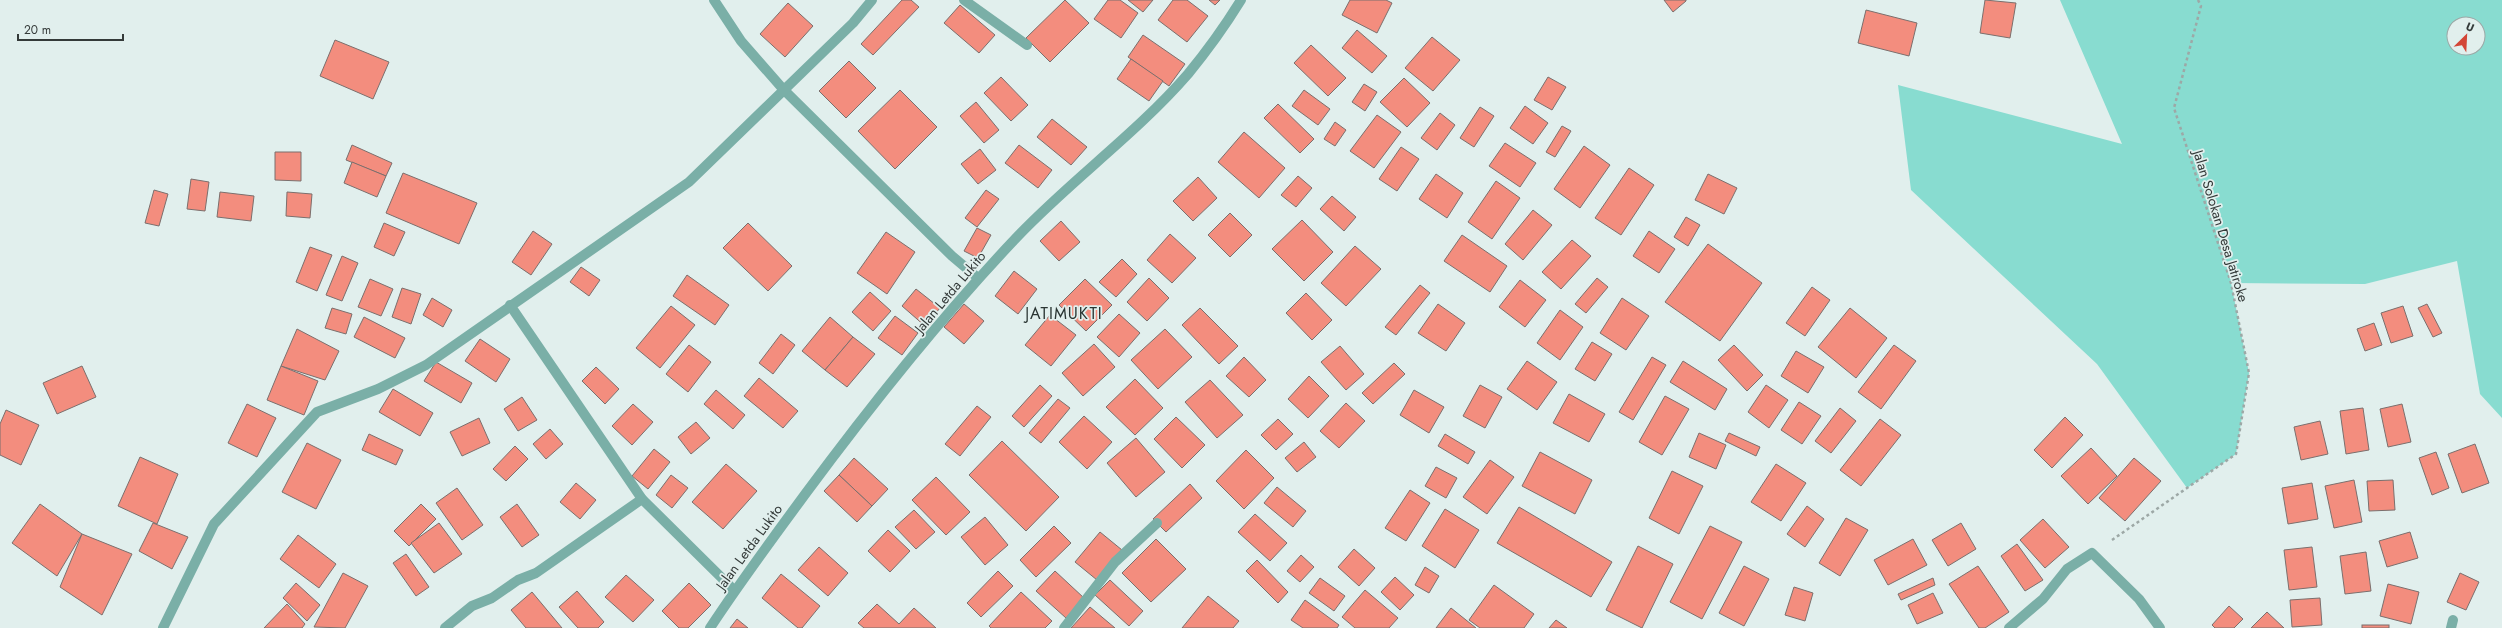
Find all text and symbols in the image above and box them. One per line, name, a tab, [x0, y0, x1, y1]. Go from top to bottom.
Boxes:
scale bar	[18, 16, 123, 42]
north arrow	[2446, 16, 2486, 56]
text: U	[2463, 18, 2477, 36]
text: 20 m	[24, 21, 51, 39]
street label: Jalan Solokan Desa Jatiroke	[2188, 146, 2254, 304]
street label: Jalan Letda Lukito	[908, 246, 991, 339]
district label: JATIMUKTI	[1023, 302, 1103, 325]
street label: Jalan Letda Lukito	[710, 500, 787, 596]

